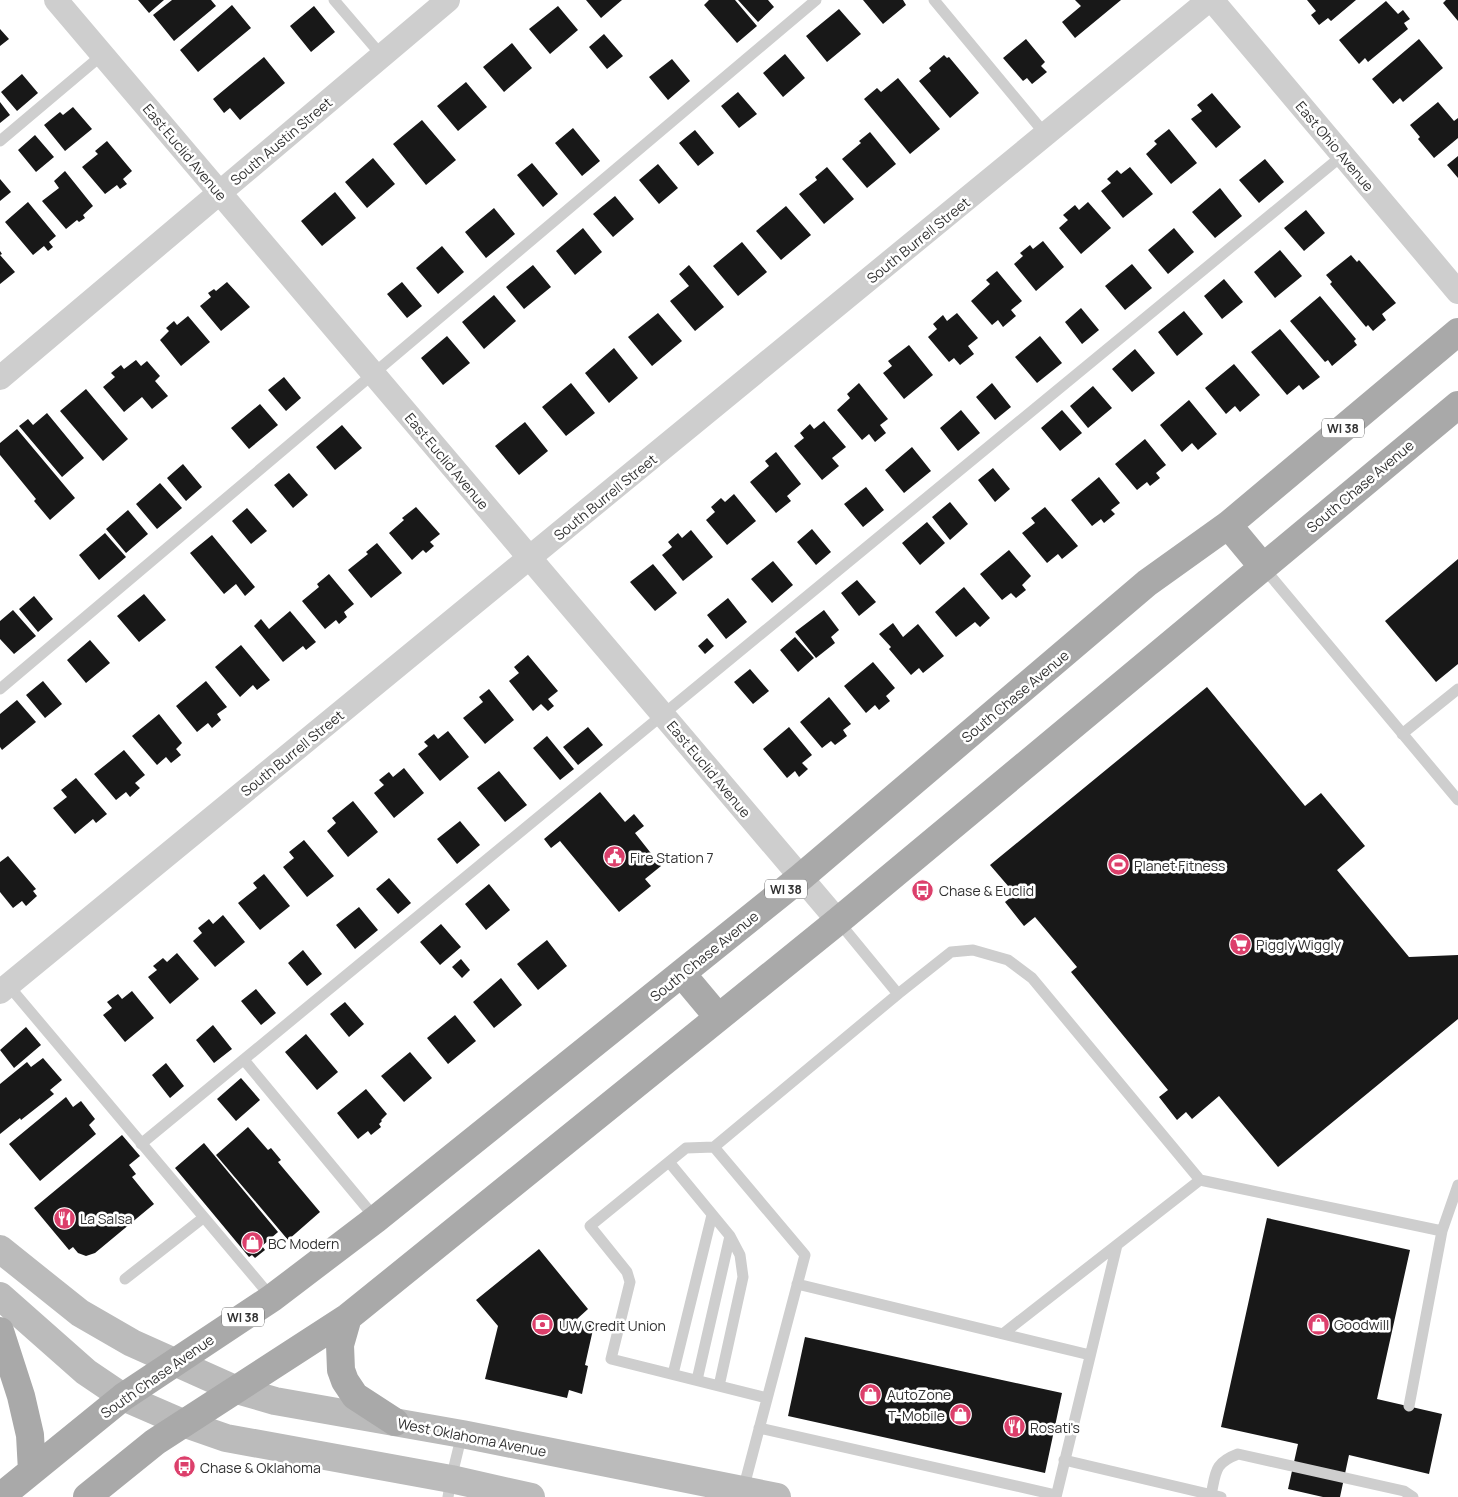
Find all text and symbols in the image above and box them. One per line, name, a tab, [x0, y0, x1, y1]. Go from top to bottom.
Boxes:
street label: South Austin Street	[226, 92, 336, 189]
street label: East Ohio Avenue	[1292, 97, 1378, 195]
street label: East Euclid Avenue	[139, 100, 231, 204]
street label: South Burrell Street	[862, 192, 974, 287]
street label: East Euclid Avenue	[401, 409, 493, 513]
road number: WI 38	[1322, 418, 1364, 438]
street label: South Chase Avenue	[1302, 436, 1418, 536]
street label: South Burrell Street	[549, 449, 661, 544]
street label: South Chase Avenue	[957, 646, 1073, 746]
street label: South Burrell Street	[236, 705, 348, 800]
street label: East Euclid Avenue	[663, 717, 755, 821]
public building icon: Fire Station 7	[602, 845, 626, 869]
place label: Fire Station 7	[630, 848, 714, 867]
sports icon: Planet Fitness	[1106, 853, 1130, 877]
place label: Planet Fitness	[1134, 856, 1225, 875]
bus stop icon: Chase & Euclid	[911, 878, 935, 902]
road number: WI 38	[765, 880, 807, 899]
place label: Chase & Euclid	[939, 881, 1034, 900]
street label: South Chase Avenue	[646, 906, 762, 1006]
supermarket icon: Piggly Wiggly	[1228, 932, 1252, 956]
place label: Piggly Wiggly	[1256, 935, 1342, 954]
restaurant icon: La Salsa	[52, 1206, 76, 1230]
place label: La Salsa	[80, 1209, 133, 1228]
shop icon: BC Modern	[240, 1231, 264, 1255]
place label: BC Modern	[268, 1234, 339, 1253]
road number: WI 38	[222, 1308, 264, 1326]
shop icon: Goodwill	[1306, 1312, 1330, 1336]
bank icon: UW Credit Union	[531, 1313, 555, 1337]
place label: Goodwill	[1334, 1315, 1389, 1334]
place label: UW Credit Union	[559, 1316, 666, 1335]
street label: South Chase Avenue	[97, 1330, 217, 1422]
shop icon: AutoZone	[859, 1382, 883, 1406]
place label: AutoZone	[887, 1385, 951, 1404]
shop icon: T-Mobile	[949, 1403, 973, 1427]
place label: T-Mobile	[888, 1406, 945, 1425]
street label: West Oklahoma Avenue	[396, 1413, 548, 1461]
restaurant icon: Rosati's	[1002, 1415, 1026, 1439]
place label: Rosati's	[1030, 1418, 1080, 1437]
bus stop icon: Chase & Oklahoma	[172, 1455, 196, 1479]
place label: Chase & Oklahoma	[200, 1458, 321, 1477]

